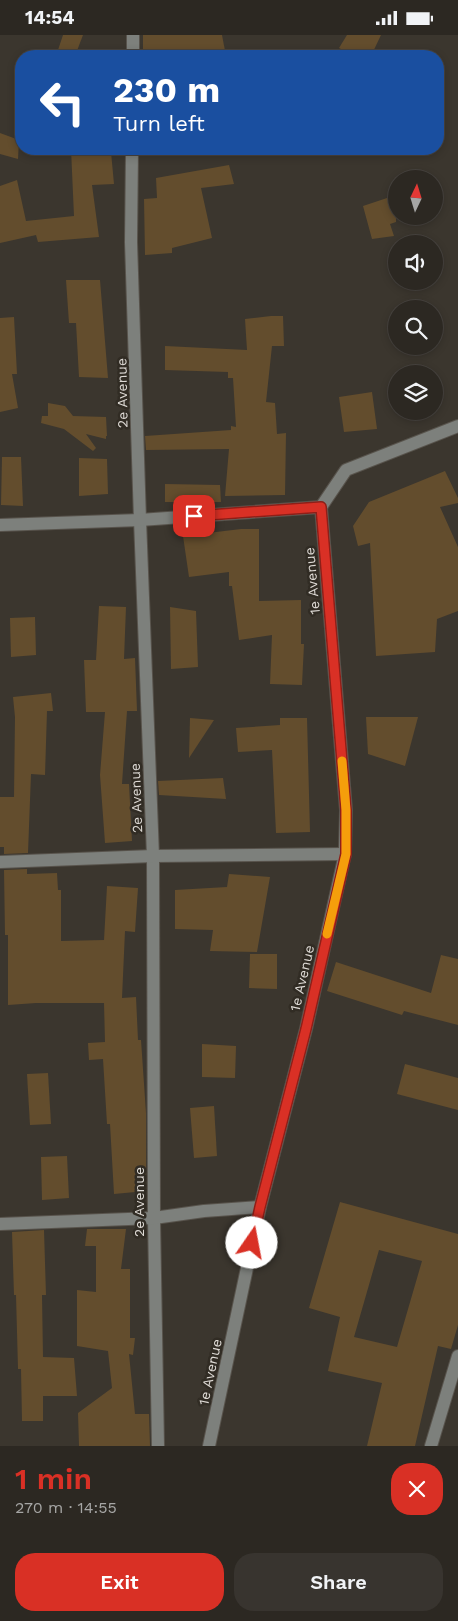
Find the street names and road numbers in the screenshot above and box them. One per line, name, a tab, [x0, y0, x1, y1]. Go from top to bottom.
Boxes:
street label: 2e Avenue	[113, 358, 131, 428]
street label: 1e Avenue	[301, 547, 323, 615]
street label: 2e Avenue	[127, 763, 145, 833]
street label: 1e Avenue	[287, 943, 317, 1013]
street label: 2e Avenue	[131, 1167, 147, 1237]
street label: 1e Avenue	[195, 1337, 225, 1407]

